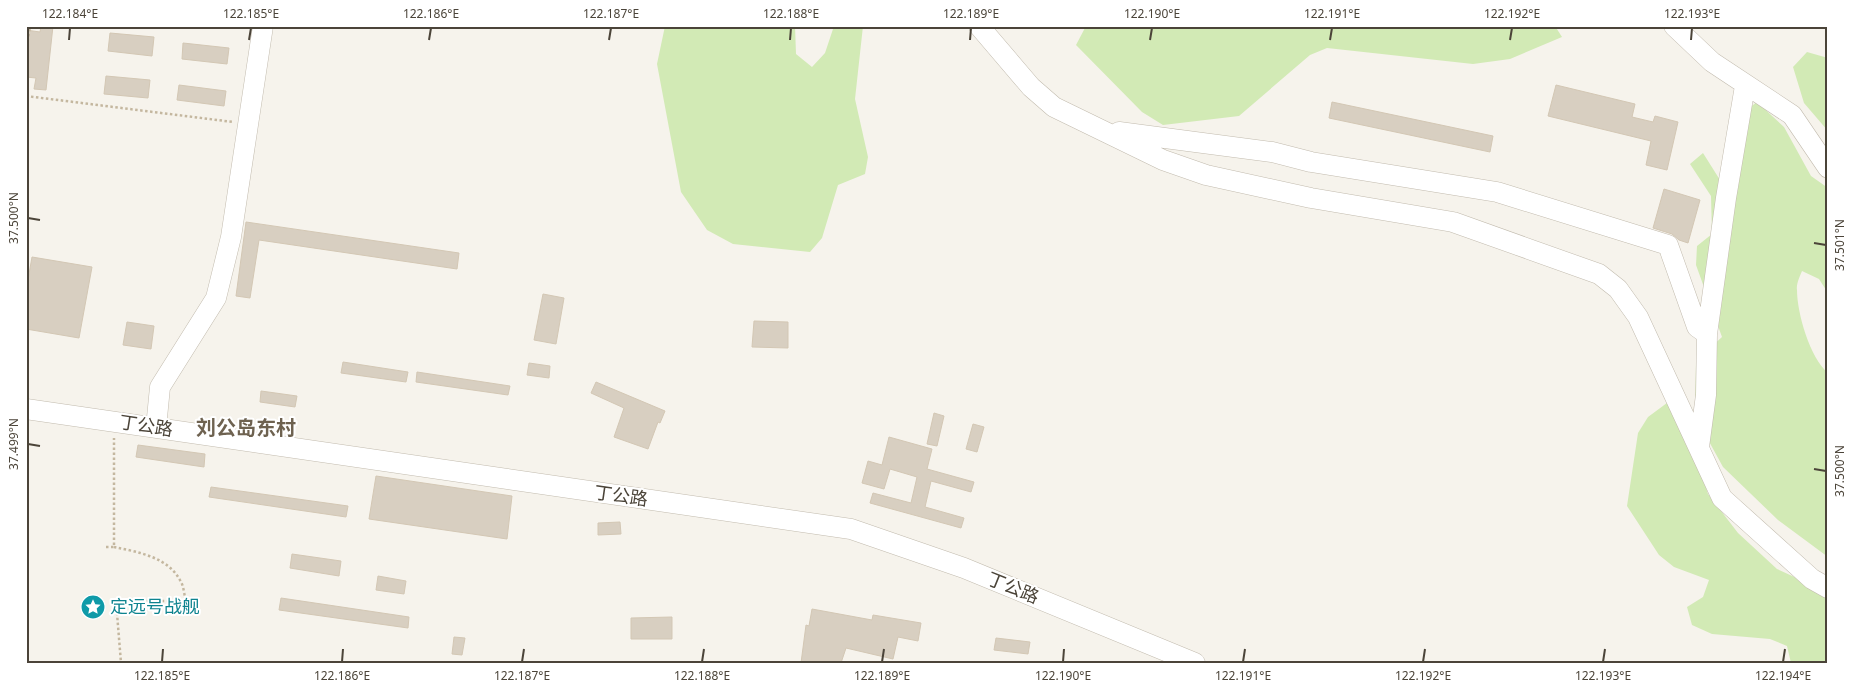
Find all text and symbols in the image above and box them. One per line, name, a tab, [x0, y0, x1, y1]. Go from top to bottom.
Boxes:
text: 122.184°E	[42, 5, 98, 22]
text: 122.185°E	[223, 5, 279, 22]
text: 122.186°E	[403, 5, 459, 22]
text: 122.187°E	[583, 5, 639, 22]
text: 122.188°E	[763, 5, 819, 22]
text: 122.189°E	[943, 5, 999, 22]
text: 122.190°E	[1124, 5, 1180, 22]
text: 122.191°E	[1304, 5, 1360, 22]
text: 122.192°E	[1484, 5, 1540, 22]
text: 122.193°E	[1664, 5, 1720, 22]
text: 37.500°N	[5, 192, 22, 244]
text: 37.501°N	[1831, 219, 1848, 271]
street label: 丁公路	[118, 409, 175, 441]
district label: 刘公岛东村	[196, 414, 296, 441]
text: 37.499°N	[5, 418, 22, 470]
text: 37.500°N	[1831, 445, 1848, 497]
street label: 丁公路	[593, 479, 650, 511]
street label: 丁公路	[984, 566, 1043, 608]
place icon: 定远号战舰	[80, 594, 106, 620]
place label: 定远号战舰	[110, 594, 200, 618]
text: 122.185°E	[134, 667, 190, 684]
text: 122.186°E	[314, 667, 370, 684]
text: 122.187°E	[494, 667, 550, 684]
text: 122.188°E	[674, 667, 730, 684]
text: 122.189°E	[854, 667, 910, 684]
text: 122.190°E	[1035, 667, 1091, 684]
text: 122.191°E	[1215, 667, 1271, 684]
text: 122.192°E	[1395, 667, 1451, 684]
text: 122.193°E	[1575, 667, 1631, 684]
text: 122.194°E	[1755, 667, 1811, 684]

